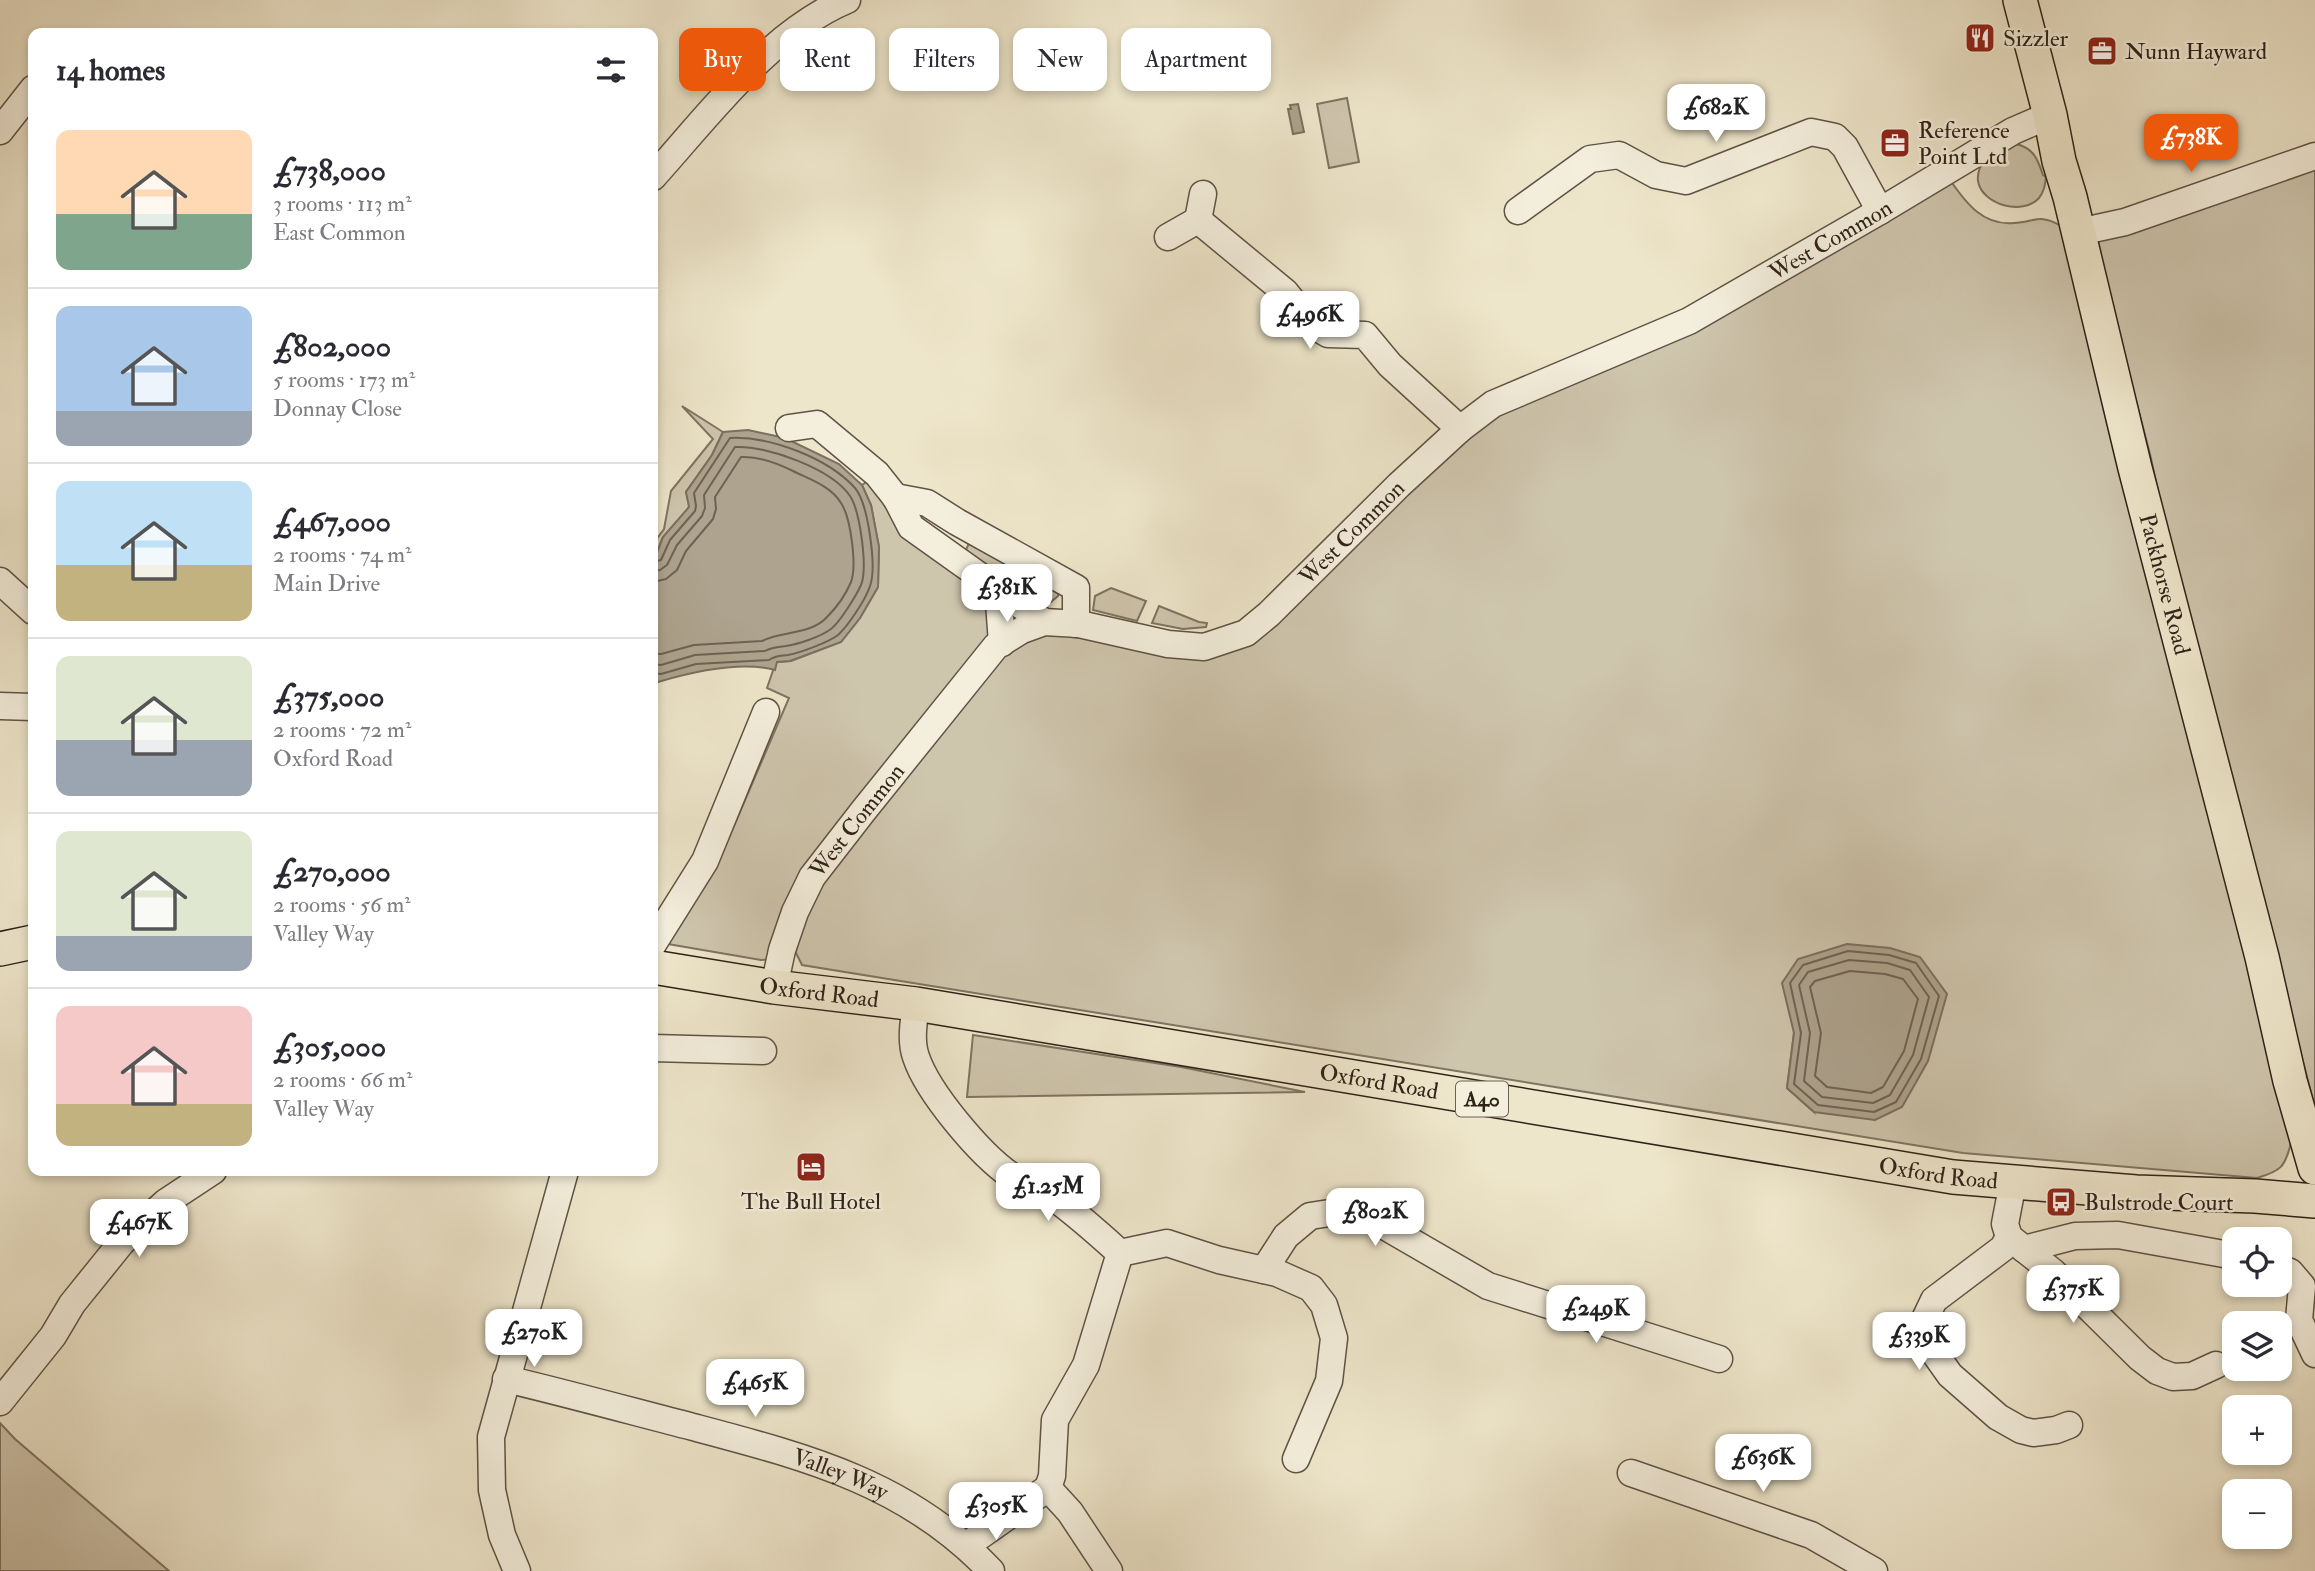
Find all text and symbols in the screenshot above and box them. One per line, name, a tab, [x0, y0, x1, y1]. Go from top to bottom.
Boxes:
restaurant icon: Sizzler	[1963, 21, 1997, 55]
place label: Sizzler	[2003, 24, 2069, 53]
chip: Buy	[679, 28, 766, 91]
chip: Rent	[780, 28, 875, 91]
chip: Filters	[889, 28, 999, 91]
chip: New	[1013, 28, 1107, 91]
chip: Apartment	[1121, 28, 1271, 91]
office icon: Nunn Hayward	[2085, 34, 2119, 68]
place label: Nunn Hayward	[2125, 37, 2267, 66]
icon: filters	[592, 51, 630, 89]
text: 14 homes	[56, 52, 165, 89]
pin: £682K	[1667, 85, 1765, 144]
text: £682K	[1683, 92, 1749, 121]
pin: £738K	[2142, 114, 2240, 174]
place label: Reference Point Ltd	[1918, 116, 2010, 171]
text: £738K	[2160, 122, 2222, 151]
office icon: Reference Point Ltd	[1878, 126, 1912, 160]
text: £738,000	[273, 152, 386, 189]
icon: home	[112, 158, 196, 242]
text: 3 rooms · 113 m²	[273, 189, 412, 218]
street label: West Common	[1763, 193, 1898, 287]
text: East Common	[273, 218, 406, 247]
pin: £496K	[1261, 292, 1359, 351]
text: £496K	[1276, 299, 1344, 328]
text: £802,000	[273, 328, 391, 365]
icon: home	[112, 334, 196, 418]
text: 5 rooms · 173 m²	[273, 365, 415, 394]
text: Donnay Close	[273, 394, 402, 423]
street label: West Common	[1292, 474, 1411, 592]
text: £467,000	[273, 503, 391, 540]
icon: home	[112, 509, 196, 593]
street label: Packhorse Road	[2132, 511, 2197, 658]
text: 2 rooms · 74 m²	[273, 540, 412, 569]
pin: £381K	[958, 564, 1056, 624]
text: Main Drive	[273, 569, 380, 598]
text: £381K	[977, 572, 1037, 601]
text: £375,000	[273, 678, 384, 715]
icon: home	[112, 684, 196, 768]
text: 2 rooms · 72 m²	[273, 715, 411, 744]
text: Oxford Road	[273, 744, 393, 773]
street label: West Common	[802, 757, 911, 884]
text: £270,000	[273, 853, 391, 890]
icon: home	[112, 859, 196, 943]
text: 2 rooms · 56 m²	[273, 890, 411, 919]
text: Valley Way	[273, 919, 374, 948]
street label: Oxford Road	[757, 971, 880, 1014]
text: £305,000	[273, 1028, 386, 1065]
icon: home	[112, 1034, 196, 1118]
street label: Oxford Road	[1317, 1058, 1440, 1106]
text: 2 rooms · 66 m²	[273, 1065, 412, 1094]
road number: A40	[1456, 1082, 1508, 1116]
text: Valley Way	[273, 1094, 374, 1123]
hotel icon: The Bull Hotel	[794, 1150, 828, 1184]
street label: Oxford Road	[1877, 1151, 1999, 1196]
pin: £1.25M	[991, 1164, 1105, 1223]
text: £1.25M	[1012, 1171, 1084, 1200]
bus stop icon: Bulstrode Court	[2044, 1185, 2078, 1219]
place label: The Bull Hotel	[741, 1187, 881, 1216]
pin: £802K	[1326, 1188, 1424, 1248]
place label: Bulstrode Court	[2084, 1188, 2233, 1217]
text: £802K	[1342, 1196, 1408, 1225]
pin: £467K	[90, 1200, 188, 1259]
text: £467K	[106, 1207, 172, 1236]
map controls	[2222, 1227, 2292, 1549]
button: locate	[2222, 1227, 2292, 1297]
pin: £375K	[2024, 1266, 2122, 1325]
text: £375K	[2042, 1273, 2104, 1302]
pin: £249K	[1547, 1286, 1645, 1345]
text: £249K	[1562, 1293, 1630, 1322]
pin: £270K	[485, 1310, 583, 1369]
button: layers	[2222, 1311, 2292, 1381]
pin: £339K	[1870, 1312, 1968, 1372]
text: £270K	[501, 1317, 567, 1346]
text: £339K	[1889, 1320, 1950, 1349]
pin: £465K	[706, 1360, 804, 1419]
text: £465K	[722, 1367, 788, 1396]
button: +	[2222, 1395, 2292, 1465]
pin: £636K	[1714, 1434, 1812, 1494]
street label: Valley Way	[789, 1442, 894, 1507]
text: £636K	[1731, 1442, 1795, 1471]
button: −	[2222, 1479, 2292, 1549]
pin: £305K	[947, 1482, 1045, 1542]
text: £305K	[965, 1490, 1027, 1519]

